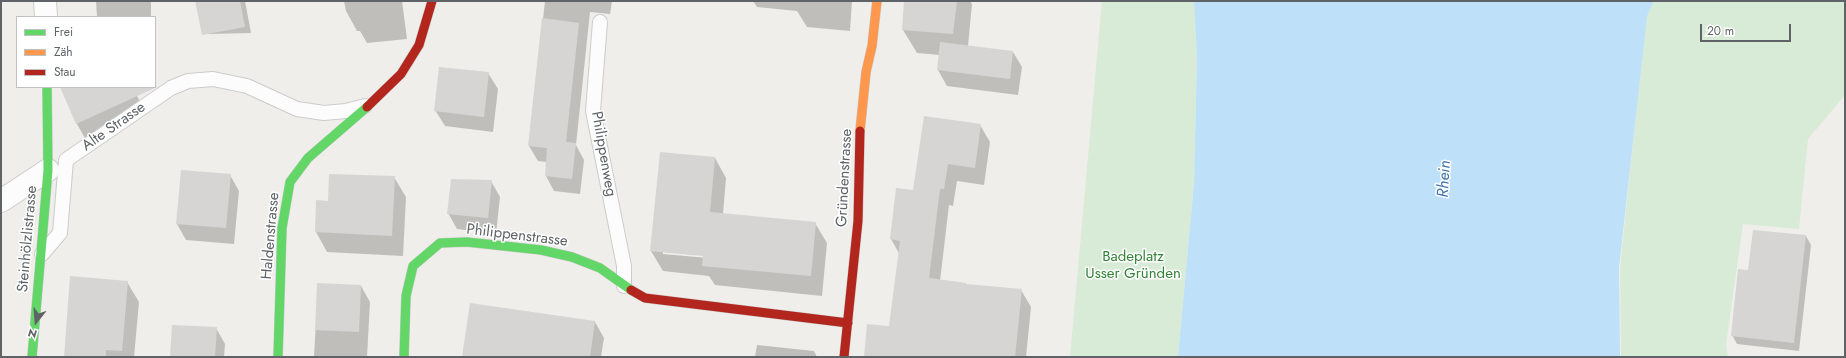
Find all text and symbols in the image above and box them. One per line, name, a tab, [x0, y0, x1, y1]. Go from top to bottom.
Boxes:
legend	[16, 16, 156, 88]
scale bar	[1702, 16, 1793, 42]
text: 20 m	[1707, 22, 1734, 40]
text: Frei	[54, 23, 73, 41]
text: Zäh	[54, 43, 73, 61]
text: Stau	[54, 63, 76, 81]
street label: Alte Strasse	[79, 99, 149, 155]
street label: Philippenweg	[587, 110, 619, 198]
street label: Gründenstrasse	[833, 128, 857, 228]
water label: Rhein	[1434, 160, 1456, 198]
street label: Steinhölzlistrasse	[14, 185, 42, 293]
street label: Haldenstrasse	[258, 192, 284, 280]
street label: Philippenstrasse	[465, 221, 569, 251]
park label: Badeplatz Usser Gründen	[1085, 248, 1181, 283]
north arrow	[16, 302, 56, 342]
text: N	[26, 325, 39, 342]

